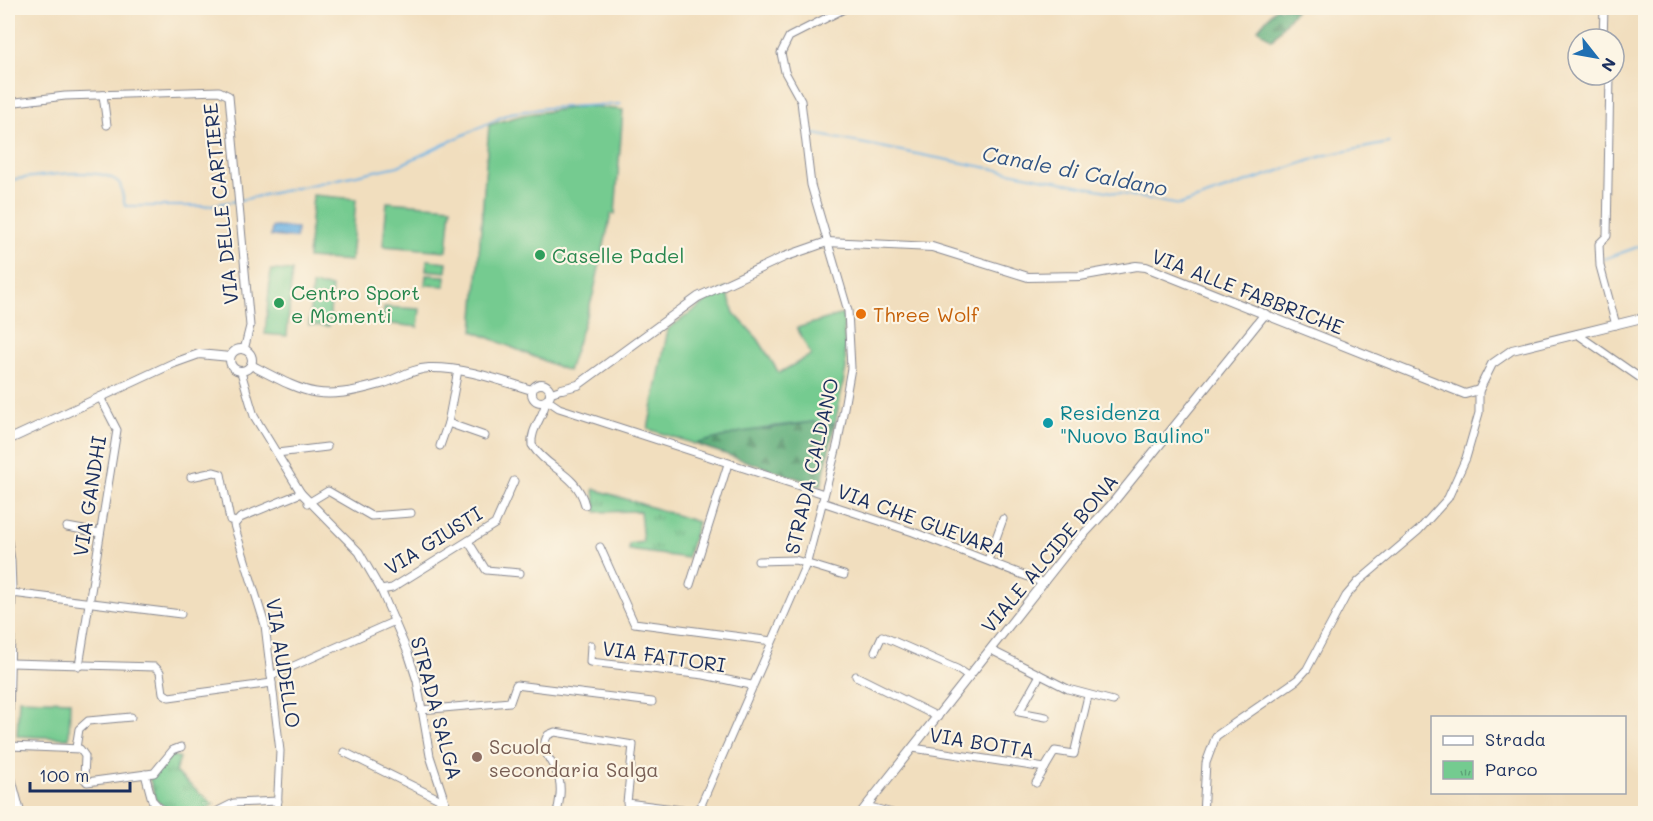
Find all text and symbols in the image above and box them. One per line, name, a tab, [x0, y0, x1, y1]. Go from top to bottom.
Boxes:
north arrow	[1566, 27, 1626, 87]
text: N	[1597, 54, 1621, 76]
street label: VIA DELLE CARTIERE	[196, 102, 244, 306]
water label: Canale di Caldano	[980, 139, 1170, 201]
place label: Caselle Padel	[552, 242, 684, 268]
street label: VIA ALLE FABBRICHE	[1148, 242, 1348, 340]
marker: Caselle Padel	[533, 248, 547, 262]
place label: Centro Sport e Momenti	[291, 279, 420, 328]
marker: Centro Sport e Momenti	[272, 296, 286, 310]
place label: Three Wolf	[873, 301, 980, 327]
marker: Three Wolf	[854, 307, 868, 321]
street label: STRADA CALDANO	[778, 375, 844, 557]
place label: Residenza "Nuovo Baulino"	[1060, 399, 1210, 448]
marker: Residenza "Nuovo Baulino"	[1041, 416, 1055, 430]
street label: VIA GANDHI	[67, 433, 111, 558]
street label: VIALE ALCIDE BONA	[975, 468, 1123, 638]
street label: VIA CHE GUEVARA	[834, 477, 1010, 563]
street label: VIA GIUSTI	[379, 500, 487, 580]
street label: VIA AUDELLO	[261, 596, 307, 730]
street label: STRADA SALGA	[405, 633, 469, 783]
street label: VIA FATTORI	[601, 634, 728, 678]
legend	[1431, 716, 1626, 794]
street label: VIA BOTTA	[927, 721, 1037, 763]
text: Strada	[1485, 727, 1546, 751]
place label: Scuola secondaria Salga	[489, 733, 659, 782]
marker: Scuola secondaria Salga	[470, 750, 484, 764]
scale bar	[30, 755, 130, 793]
text: Parco	[1485, 757, 1538, 781]
text: 100 m	[39, 763, 89, 787]

